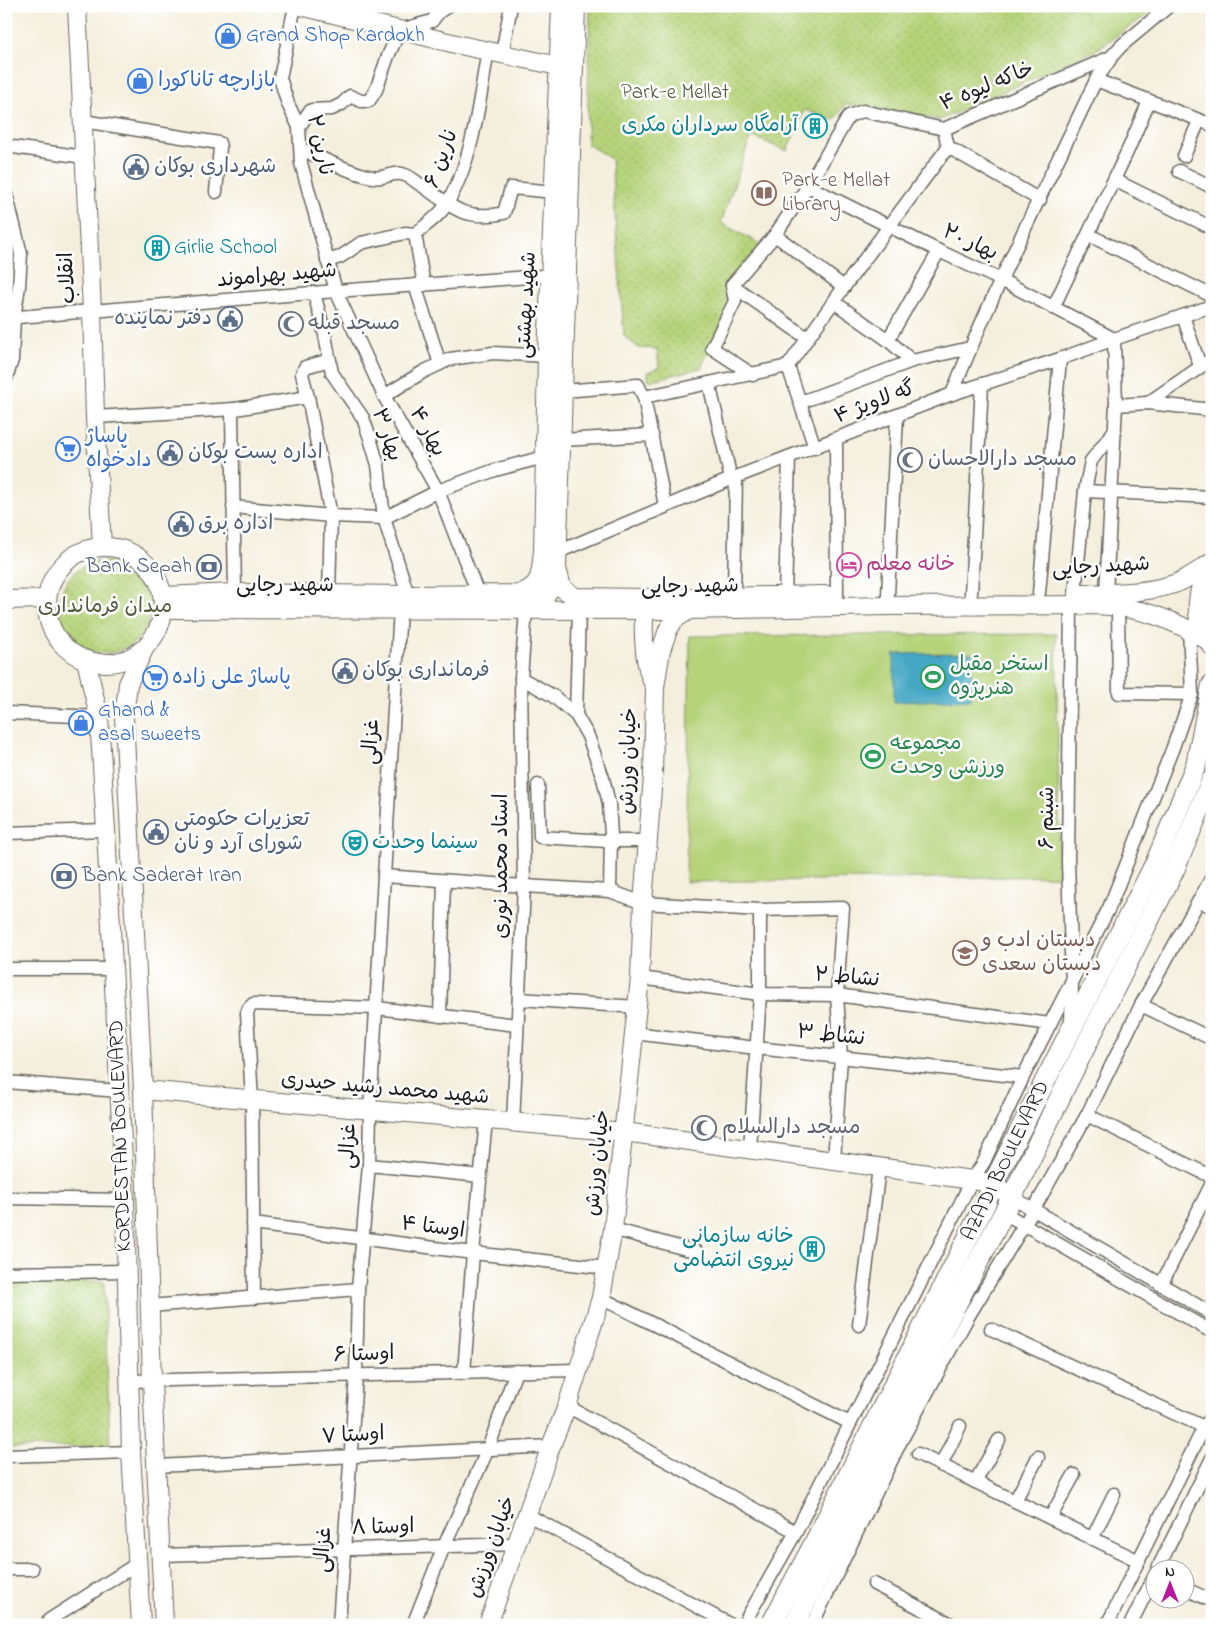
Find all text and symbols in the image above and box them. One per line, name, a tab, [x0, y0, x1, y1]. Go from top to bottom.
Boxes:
place label: Grand Shop Kardokh	[246, 21, 425, 51]
shop icon: Grand Shop Kardokh	[215, 23, 241, 49]
street label: خاکه لیوه ۴	[935, 55, 1039, 119]
place label: بازارچه تاناکورا	[158, 66, 276, 96]
shop icon: بازارچه تاناکورا	[127, 68, 153, 94]
park label: Park-e Mellat	[621, 78, 729, 108]
place label: آرامگاه سرداران مکری	[621, 111, 799, 141]
street label: نارین ۲	[298, 112, 340, 178]
building icon: آرامگاه سرداران مکری	[802, 113, 828, 139]
street label: نارین ۶	[418, 126, 466, 192]
place label: شهرداری بوکان	[154, 152, 276, 182]
public building icon: شهرداری بوکان	[123, 154, 149, 180]
place label: Park-e Mellat Library	[782, 166, 890, 222]
library icon: Park-e Mellat Library	[751, 180, 777, 206]
street label: بهار ۲۰	[937, 217, 1003, 269]
place label: Girlie School	[174, 233, 277, 263]
building icon: Girlie School	[144, 235, 170, 261]
street label: انقلاب	[52, 251, 84, 305]
street label: شهید بهشتی	[509, 251, 545, 359]
street label: شهید بهراموند	[216, 256, 338, 296]
place label: دفتر نماینده	[114, 304, 212, 334]
public building icon: دفتر نماینده	[217, 306, 243, 332]
place label: مسجد قبله	[308, 309, 400, 339]
mosque icon: مسجد قبله	[278, 311, 304, 337]
street label: گه لاویژ ۴	[830, 374, 920, 432]
street label: بهار ۴	[401, 402, 453, 462]
street label: بهار ۳	[363, 404, 409, 466]
place label: پاساژ دادخواه	[84, 422, 152, 476]
supermarket icon: پاساژ دادخواه	[55, 436, 81, 462]
place label: اداره پست بوکان	[188, 438, 323, 468]
public building icon: اداره پست بوکان	[157, 440, 183, 466]
place label: مسجد دارالاحسان	[928, 445, 1077, 475]
mosque icon: مسجد دارالاحسان	[897, 447, 923, 473]
place label: اداره برق	[198, 509, 273, 539]
public building icon: اداره برق	[168, 511, 194, 537]
street label: شهید رجایی	[1051, 549, 1151, 585]
place label: خانه معلم	[866, 550, 955, 580]
place label: Bank Sepah	[85, 552, 192, 582]
hotel icon: خانه معلم	[836, 552, 862, 578]
bank icon: Bank Sepah	[196, 554, 222, 580]
street label: شهید رجایی	[236, 571, 334, 601]
street label: شهید رجایی	[641, 571, 739, 603]
park label: میدان فرمانداری	[38, 592, 172, 622]
place label: استخر مقبل هنرپژوه	[950, 650, 1049, 704]
place label: فرمانداری بوکان	[362, 656, 490, 686]
public building icon: فرمانداری بوکان	[332, 658, 358, 684]
place label: پاساژ علی زاده	[172, 663, 291, 693]
sports icon: استخر مقبل هنرپژوه	[920, 664, 946, 690]
supermarket icon: پاساژ علی زاده	[142, 665, 168, 691]
place label: Ghand & asal sweets	[98, 696, 201, 750]
street label: خیابان ورزش	[612, 707, 646, 815]
shop icon: Ghand & asal sweets	[68, 710, 94, 736]
street label: غزالی	[356, 718, 388, 766]
place label: مجموعه ورزشی وحدت	[890, 729, 1005, 783]
sports icon: مجموعه ورزشی وحدت	[860, 743, 886, 769]
street label: شبنم ۶	[1033, 787, 1063, 849]
street label: استاد محمد نوری	[487, 793, 517, 939]
place label: تعزیرات حکومتی شورای آرد و نان	[174, 805, 310, 859]
public building icon: تعزیرات حکومتی شورای آرد و نان	[143, 819, 169, 845]
place label: سینما وحدت	[372, 828, 478, 858]
theatre icon: سینما وحدت	[342, 830, 368, 856]
place label: Bank Saderat Iran	[81, 861, 242, 891]
bank icon: Bank Saderat Iran	[51, 863, 77, 889]
place label: دبستان ادب و دبستان سعدی	[980, 926, 1101, 980]
school or university icon: دبستان ادب و دبستان سعدی	[952, 940, 978, 966]
street label: نشاط ۲	[813, 960, 881, 996]
street label: نشاط ۳	[795, 1018, 867, 1054]
street label: KORDESTAN BOULEVARD	[102, 1020, 140, 1252]
street label: شهید محمد رشید حیدری	[280, 1065, 490, 1113]
street label: AZADI BOULEVARD	[954, 1076, 1058, 1246]
street label: خیابان ورزش	[578, 1108, 618, 1218]
place label: مسجد دارالسلام	[722, 1113, 860, 1143]
mosque icon: مسجد دارالسلام	[691, 1115, 717, 1141]
street label: غزالی	[333, 1123, 365, 1169]
street label: اوستا ۴	[399, 1209, 467, 1247]
place label: خانه سازمانی نیروی انتضامی	[673, 1222, 794, 1276]
building icon: خانه سازمانی نیروی انتضامی	[799, 1236, 825, 1262]
street label: اوستا ۶	[333, 1339, 395, 1371]
street label: اوستا ۷	[321, 1419, 385, 1453]
street label: خیابان ورزش	[460, 1492, 524, 1602]
street label: اوستا ۸	[351, 1512, 415, 1544]
street label: غزالی	[307, 1526, 341, 1574]
north arrow	[1146, 1558, 1196, 1608]
text: N	[1165, 1562, 1175, 1583]

